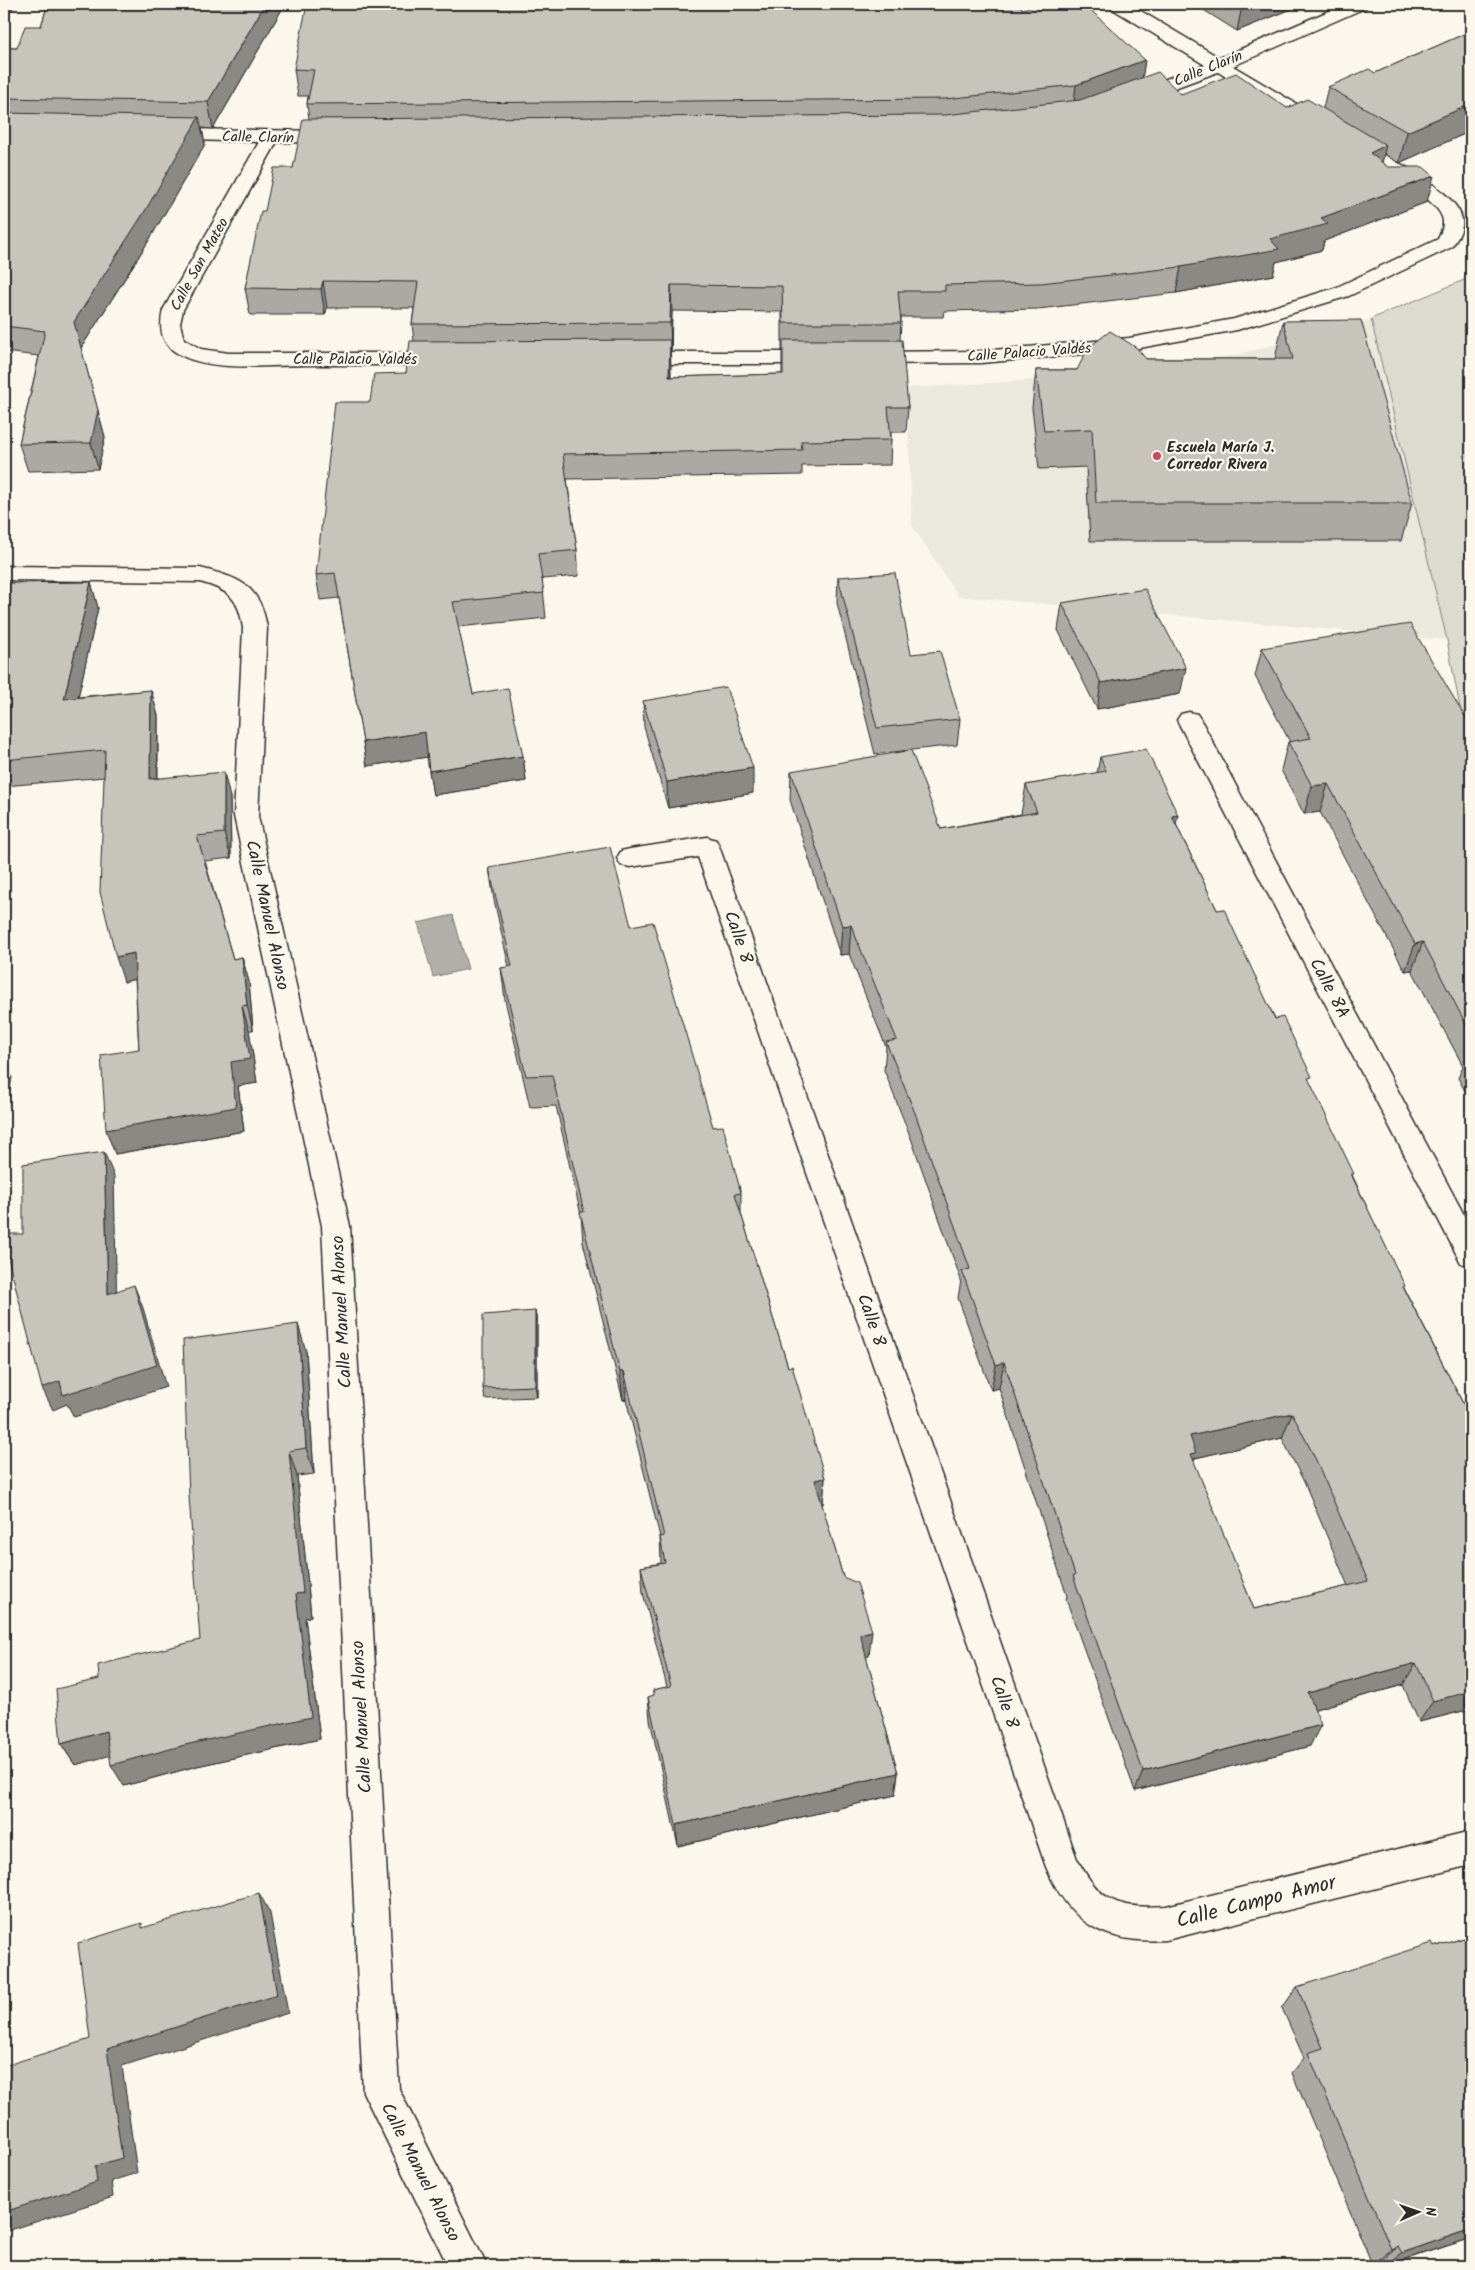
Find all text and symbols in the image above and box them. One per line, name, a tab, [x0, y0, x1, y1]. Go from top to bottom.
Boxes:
street label: Calle Clarín	[1170, 44, 1246, 94]
street label: Calle Clarín	[222, 125, 294, 151]
street label: Calle San Mateo	[164, 213, 236, 316]
street label: Calle Palacio Valdés	[966, 337, 1092, 369]
street label: Calle Palacio Valdés	[293, 348, 418, 372]
place label: Escuela María J. Corredor Rivera	[1167, 436, 1274, 477]
marker: Escuela María J. Corredor Rivera	[1151, 450, 1163, 462]
street label: Calle Manuel Alonso	[236, 838, 297, 993]
street label: Calle 8	[715, 907, 760, 968]
street label: Calle 8A	[1301, 953, 1357, 1024]
street label: Calle Manuel Alonso	[324, 1235, 361, 1389]
street label: Calle 8	[848, 1290, 893, 1351]
street label: Calle Manuel Alonso	[344, 1640, 381, 1794]
street label: Calle 8	[981, 1672, 1026, 1733]
street label: Calle Campo Amor	[1173, 1866, 1341, 1938]
street label: Calle Manuel Alonso	[372, 2098, 467, 2247]
north arrow	[1392, 2188, 1442, 2238]
text: N	[1419, 2207, 1441, 2217]

